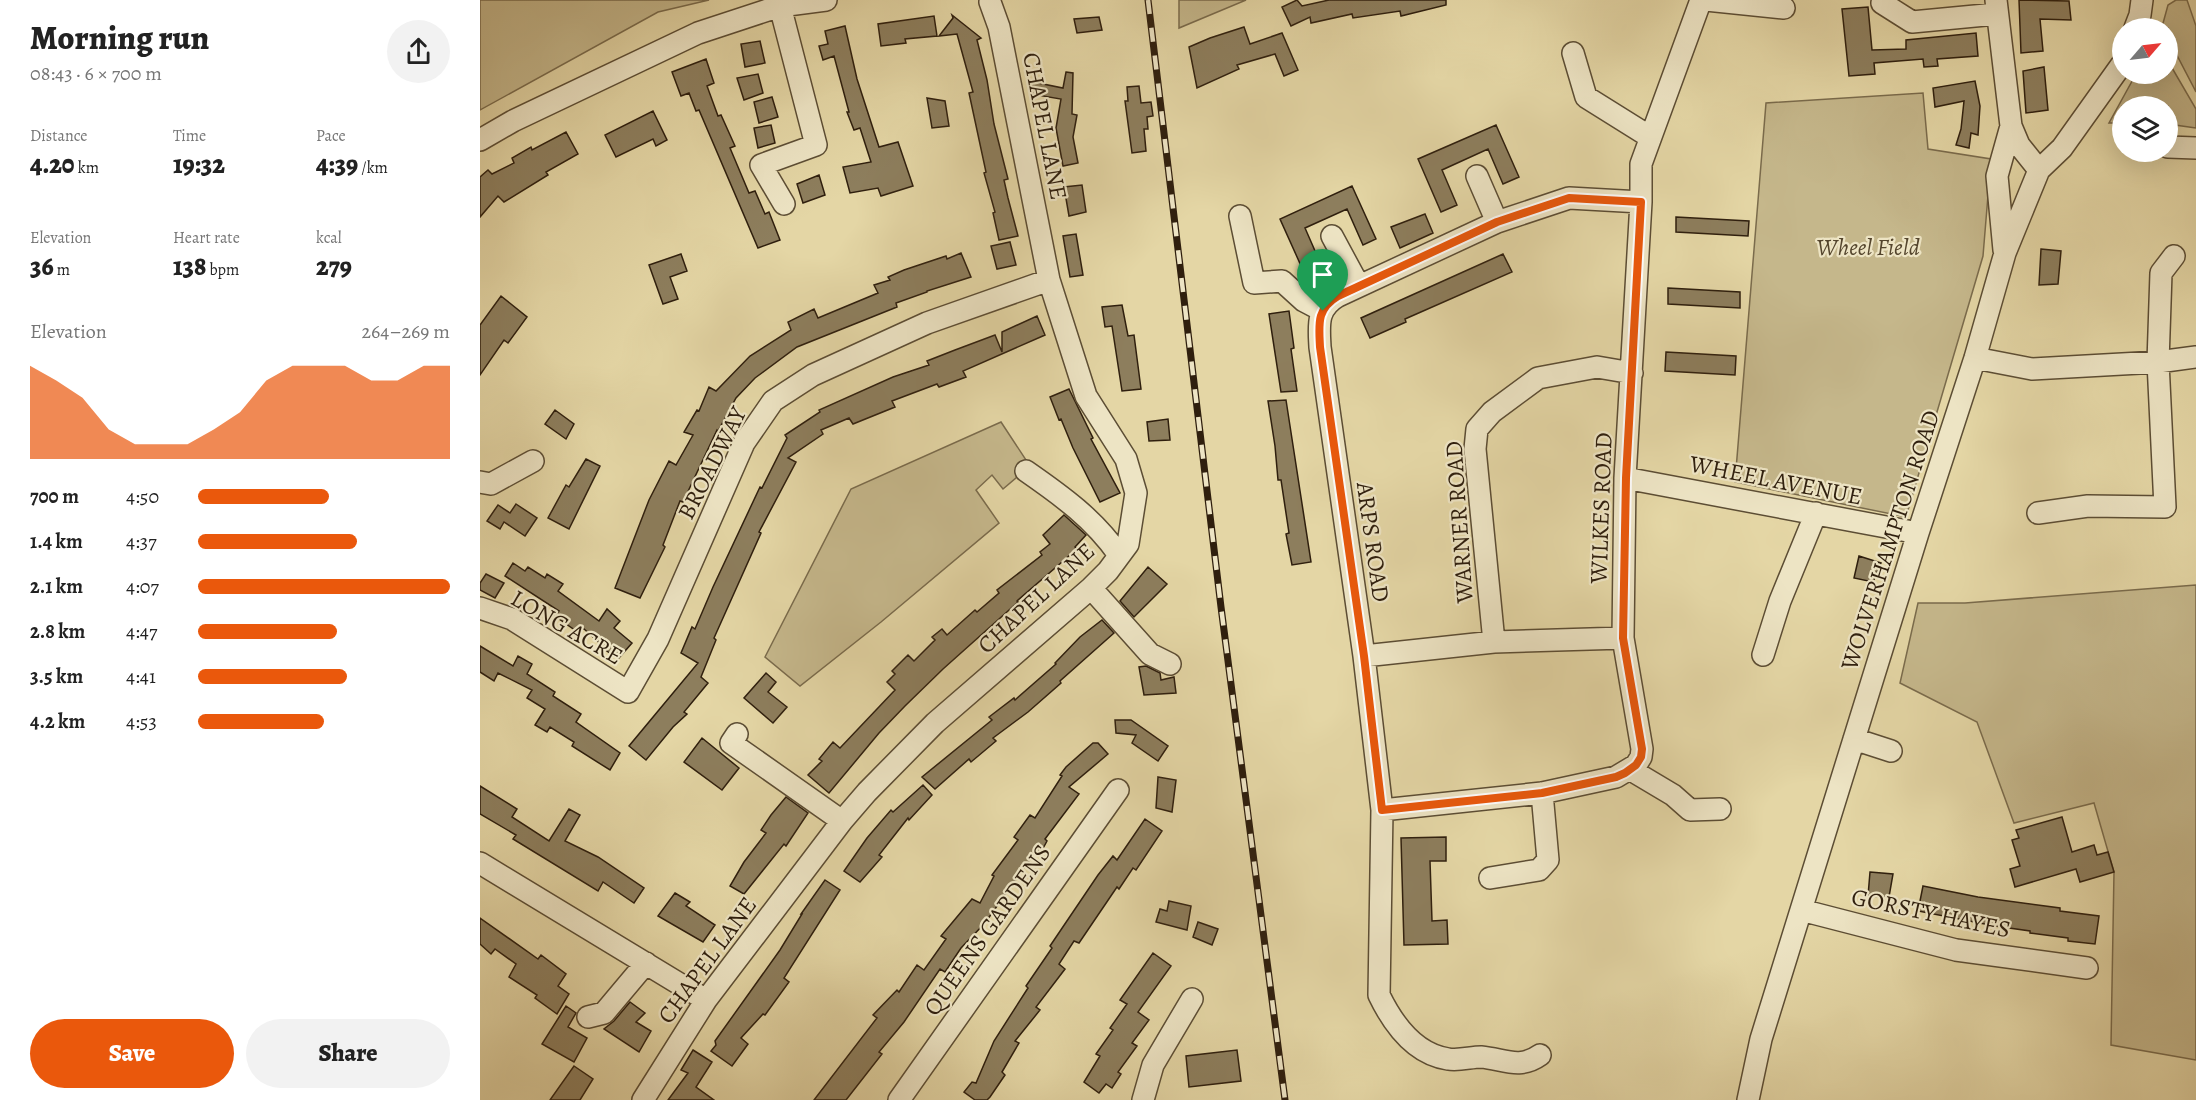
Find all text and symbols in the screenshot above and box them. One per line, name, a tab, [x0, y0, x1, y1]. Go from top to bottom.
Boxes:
text: Morning run	[30, 15, 209, 60]
north arrow	[2112, 18, 2178, 84]
map controls	[2112, 18, 2178, 162]
button: share	[387, 20, 450, 83]
street label: CHAPEL LANE	[1015, 50, 1075, 202]
text: 08:43 · 6 × 700 m	[30, 60, 162, 87]
button: layers	[2112, 96, 2178, 162]
text: Distance	[30, 125, 87, 147]
text: Time	[173, 125, 206, 147]
text: Pace	[316, 125, 346, 147]
text: 4.20	[30, 147, 75, 182]
text: 19:32	[173, 147, 225, 182]
text: 4:39	[316, 147, 358, 182]
text: km	[75, 157, 99, 179]
text: /km	[358, 157, 388, 179]
text: Elevation	[30, 227, 91, 249]
text: Heart rate	[173, 227, 240, 249]
text: kcal	[316, 227, 342, 249]
park label: Wheel Field	[1816, 231, 1920, 263]
text: 36	[30, 249, 54, 284]
text: 138	[173, 249, 206, 284]
text: 279	[316, 249, 352, 284]
pin	[1297, 249, 1348, 311]
icon: arrive	[1306, 258, 1339, 291]
text: m	[54, 259, 70, 281]
text: bpm	[206, 259, 239, 281]
text: Elevation	[30, 318, 107, 345]
text: 264–269 m	[362, 318, 450, 345]
street label: BROADWAY	[670, 400, 755, 525]
street label: WOLVERHAMPTON ROAD	[1833, 406, 1947, 675]
street label: WILKES ROAD	[1582, 432, 1620, 585]
street label: WARNER ROAD	[1437, 440, 1481, 605]
street label: WHEEL AVENUE	[1686, 447, 1865, 512]
street label: ARPS ROAD	[1349, 479, 1397, 604]
text: 700 m	[30, 483, 79, 510]
text: 4:50	[126, 483, 159, 510]
text: 1.4 km	[30, 528, 83, 555]
text: 4:37	[126, 528, 157, 555]
street label: CHAPEL LANE	[970, 535, 1102, 661]
text: 2.1 km	[30, 573, 83, 600]
text: 4:07	[126, 573, 159, 600]
street label: LONG ACRE	[505, 582, 629, 672]
text: 2.8 km	[30, 618, 85, 645]
text: 4:47	[126, 618, 157, 645]
text: 3.5 km	[30, 663, 83, 690]
text: 4:41	[126, 663, 156, 690]
text: 4.2 km	[30, 708, 85, 735]
text: 4:53	[126, 708, 157, 735]
street label: QUEENS GARDENS	[916, 838, 1058, 1022]
street label: GORSTY HAYES	[1849, 881, 2013, 945]
street label: CHAPEL LANE	[650, 890, 764, 1030]
button: Save	[30, 1019, 234, 1088]
button: Share	[246, 1019, 450, 1088]

